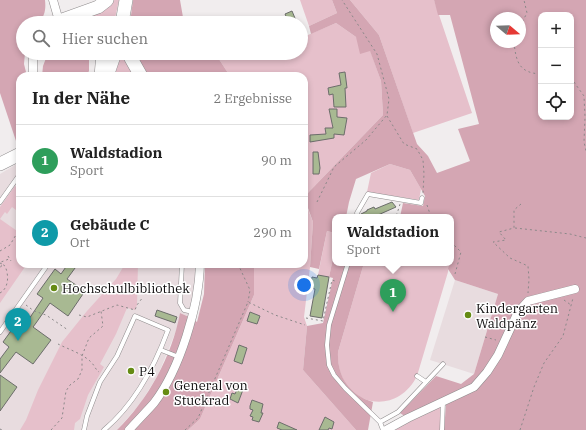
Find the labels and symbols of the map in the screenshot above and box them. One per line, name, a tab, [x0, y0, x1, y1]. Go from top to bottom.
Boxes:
north arrow	[490, 12, 526, 48]
your location	[294, 275, 314, 295]
pin: 1	[380, 279, 406, 312]
place label: Hochschulbibliothek	[62, 280, 190, 297]
marker: Hochschulbibliothek	[49, 283, 59, 293]
place label: Kindergarten Waldpänz	[476, 300, 558, 332]
pin: 2	[5, 308, 31, 341]
marker: Kindergarten Waldpänz	[463, 310, 473, 320]
place label: P4	[139, 363, 155, 380]
marker: P4	[126, 366, 136, 376]
place label: General von Stuckrad	[174, 377, 248, 409]
marker: General von Stuckrad	[161, 387, 171, 397]

